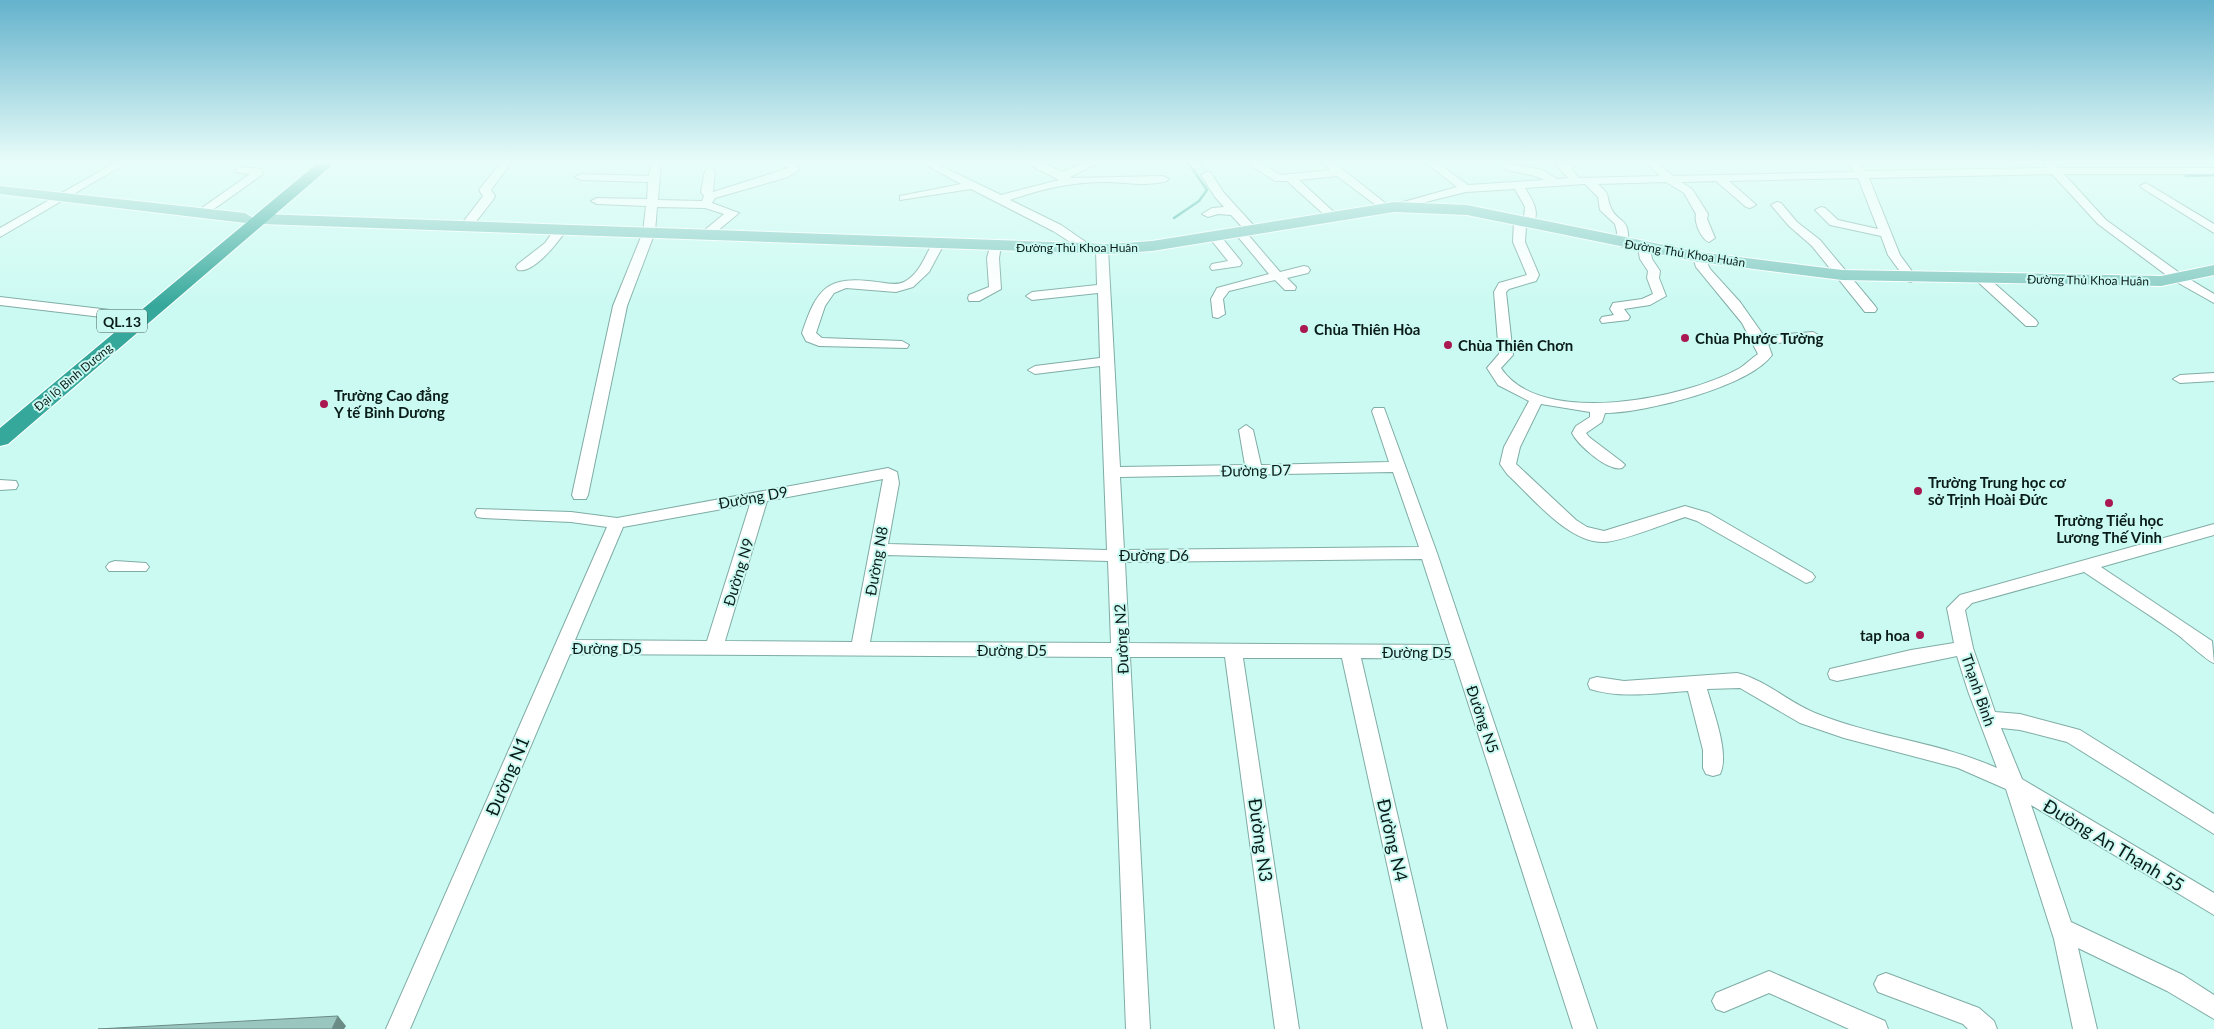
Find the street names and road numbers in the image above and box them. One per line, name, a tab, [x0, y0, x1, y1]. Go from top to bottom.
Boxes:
street label: Đường Thủ Khoa Huân	[1624, 236, 1746, 270]
street label: Đường Thủ Khoa Huân	[1016, 240, 1138, 255]
street label: Đường Thủ Khoa Huân	[2027, 271, 2149, 289]
road number: QL.13	[97, 310, 147, 332]
street label: Đại lộ Bình Dương	[31, 340, 115, 414]
street label: Đường D7	[1221, 460, 1292, 480]
street label: Đường D9	[717, 482, 789, 512]
street label: Đường N8	[861, 525, 891, 597]
street label: Đường N9	[719, 536, 757, 608]
street label: Đường D6	[1119, 546, 1189, 564]
street label: Đường N2	[1110, 603, 1132, 675]
street label: Đường D5	[572, 639, 642, 657]
street label: Đường D5	[977, 641, 1047, 659]
street label: Đường D5	[1382, 643, 1452, 661]
street label: Thạnh Bình	[1958, 652, 2000, 728]
street label: Đường N5	[1463, 683, 1503, 755]
street label: Đường N1	[480, 733, 534, 819]
street label: Đường An Thạnh 55	[2039, 794, 2189, 896]
street label: Đường N4	[1373, 796, 1413, 884]
street label: Đường N3	[1244, 797, 1278, 883]

